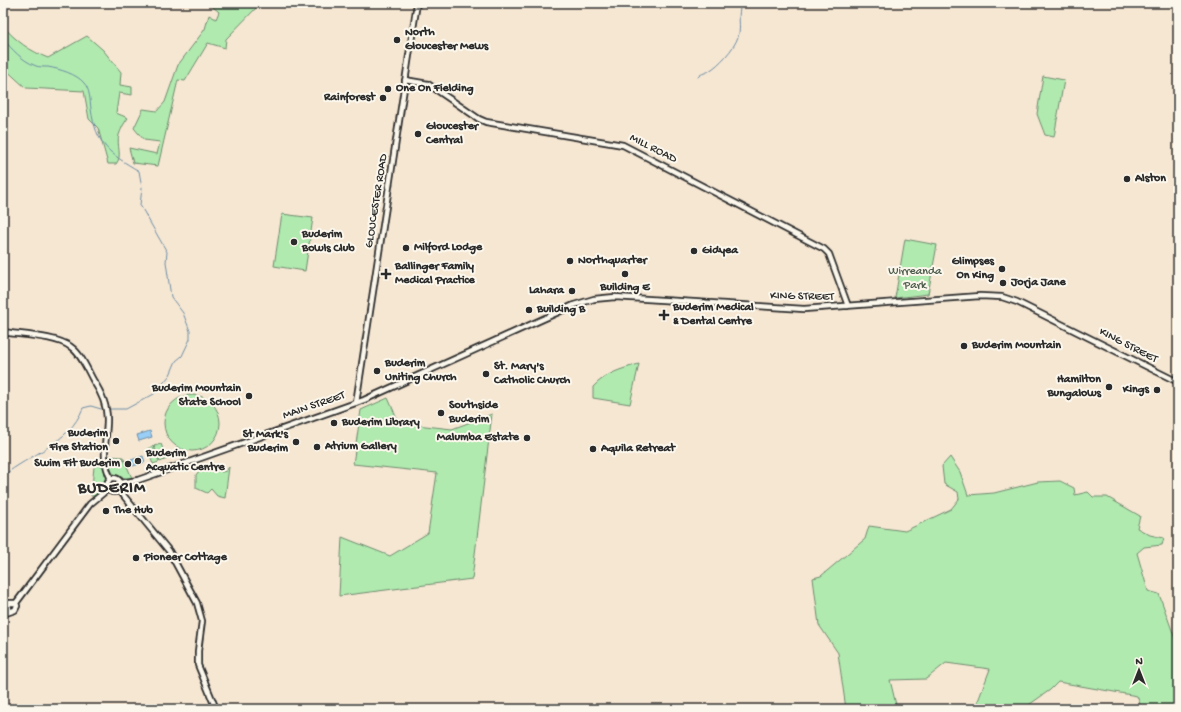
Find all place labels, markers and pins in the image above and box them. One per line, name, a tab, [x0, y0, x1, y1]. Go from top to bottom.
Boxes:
place label: North Gloucester Mews	[405, 26, 489, 54]
marker: North Gloucester Mews	[392, 35, 402, 45]
place label: One On Fielding	[396, 82, 474, 96]
marker: One On Fielding	[383, 84, 393, 94]
place label: Rainforest	[323, 91, 376, 105]
marker: Rainforest	[378, 93, 388, 103]
place label: Gloucester Central	[425, 120, 480, 148]
marker: Gloucester Central	[413, 129, 423, 139]
place label: Alston	[1134, 172, 1166, 186]
marker: Alston	[1122, 174, 1132, 184]
place label: Buderim Bowls Club	[301, 228, 355, 256]
marker: Buderim Bowls Club	[289, 237, 299, 247]
place label: Milford Lodge	[414, 241, 483, 255]
marker: Milford Lodge	[401, 243, 411, 253]
place label: Gidyea	[702, 244, 739, 258]
marker: Gidyea	[689, 246, 699, 256]
place label: Northquarter	[578, 254, 648, 268]
place label: Glimpses On King	[952, 255, 995, 283]
marker: Northquarter	[565, 256, 575, 266]
place label: Ballinger Family Medical Practice	[394, 260, 476, 288]
marker: Glimpses On King	[997, 264, 1007, 274]
marker: Ballinger Family Medical Practice	[380, 268, 392, 280]
marker: Building E	[620, 269, 630, 279]
place label: Jorja Jane	[1010, 276, 1067, 290]
marker: Jorja Jane	[998, 278, 1008, 288]
place label: Building E	[599, 281, 651, 295]
place label: Lahara	[529, 284, 565, 298]
marker: Lahara	[567, 286, 577, 296]
place label: Buderim Medical & Dental Centre	[672, 301, 754, 329]
place label: Building B	[536, 303, 586, 317]
marker: Building B	[524, 305, 534, 315]
marker: Buderim Medical & Dental Centre	[658, 309, 670, 321]
place label: Buderim Mountain	[971, 339, 1061, 353]
marker: Buderim Mountain	[959, 341, 969, 351]
place label: Buderim Uniting Church	[384, 357, 457, 385]
place label: St. Mary's Catholic Church	[493, 360, 571, 388]
marker: Buderim Uniting Church	[372, 366, 382, 376]
marker: St. Mary's Catholic Church	[481, 369, 491, 379]
place label: Hamilton Bungalows	[1046, 373, 1102, 401]
place label: Buderim Mountain State School	[151, 382, 241, 410]
marker: Hamilton Bungalows	[1104, 382, 1114, 392]
place label: Kings	[1122, 383, 1150, 397]
marker: Kings	[1152, 385, 1162, 395]
marker: Buderim Mountain State School	[244, 391, 254, 401]
place label: Southside Buderim	[448, 399, 499, 427]
marker: Southside Buderim	[436, 408, 446, 418]
place label: Buderim Library	[341, 416, 420, 430]
marker: Buderim Library	[329, 418, 339, 428]
place label: Buderim Fire Station	[48, 427, 108, 455]
place label: St Mark's Buderim	[243, 428, 289, 456]
place label: Malumba Estate	[437, 431, 520, 445]
marker: Malumba Estate	[522, 433, 532, 443]
marker: Buderim Fire Station	[111, 436, 121, 446]
marker: St Mark's Buderim	[291, 437, 301, 447]
place label: Atrium Gallery	[324, 440, 397, 454]
marker: Atrium Gallery	[312, 442, 322, 452]
place label: Aquila Retreat	[600, 442, 676, 456]
marker: Aquila Retreat	[588, 444, 598, 454]
place label: Buderim Acquatic Centre	[145, 447, 226, 475]
marker: Buderim Acquatic Centre	[133, 456, 143, 466]
place label: Swim Fit Buderim	[34, 457, 120, 471]
marker: Swim Fit Buderim	[123, 459, 133, 469]
place label: The Hub	[113, 504, 154, 518]
marker: The Hub	[101, 506, 111, 516]
place label: Pioneer Cottage	[143, 551, 228, 565]
marker: Pioneer Cottage	[131, 553, 141, 563]

